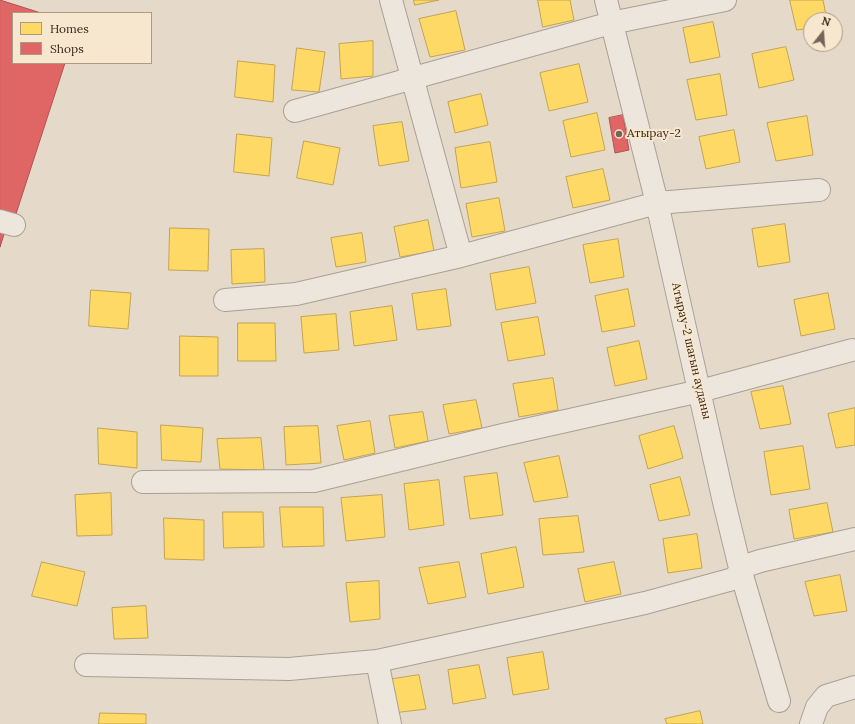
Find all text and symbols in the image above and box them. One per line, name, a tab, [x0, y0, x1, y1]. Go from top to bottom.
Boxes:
legend	[12, 12, 152, 64]
north arrow	[803, 12, 843, 52]
text: N	[820, 14, 832, 29]
text: Homes	[50, 21, 89, 36]
text: Shops	[50, 41, 84, 56]
place label: Атырау-2	[627, 127, 681, 141]
marker: Атырау-2	[614, 129, 624, 139]
street label: Атырау-2 шағын ауданы	[668, 281, 714, 421]

